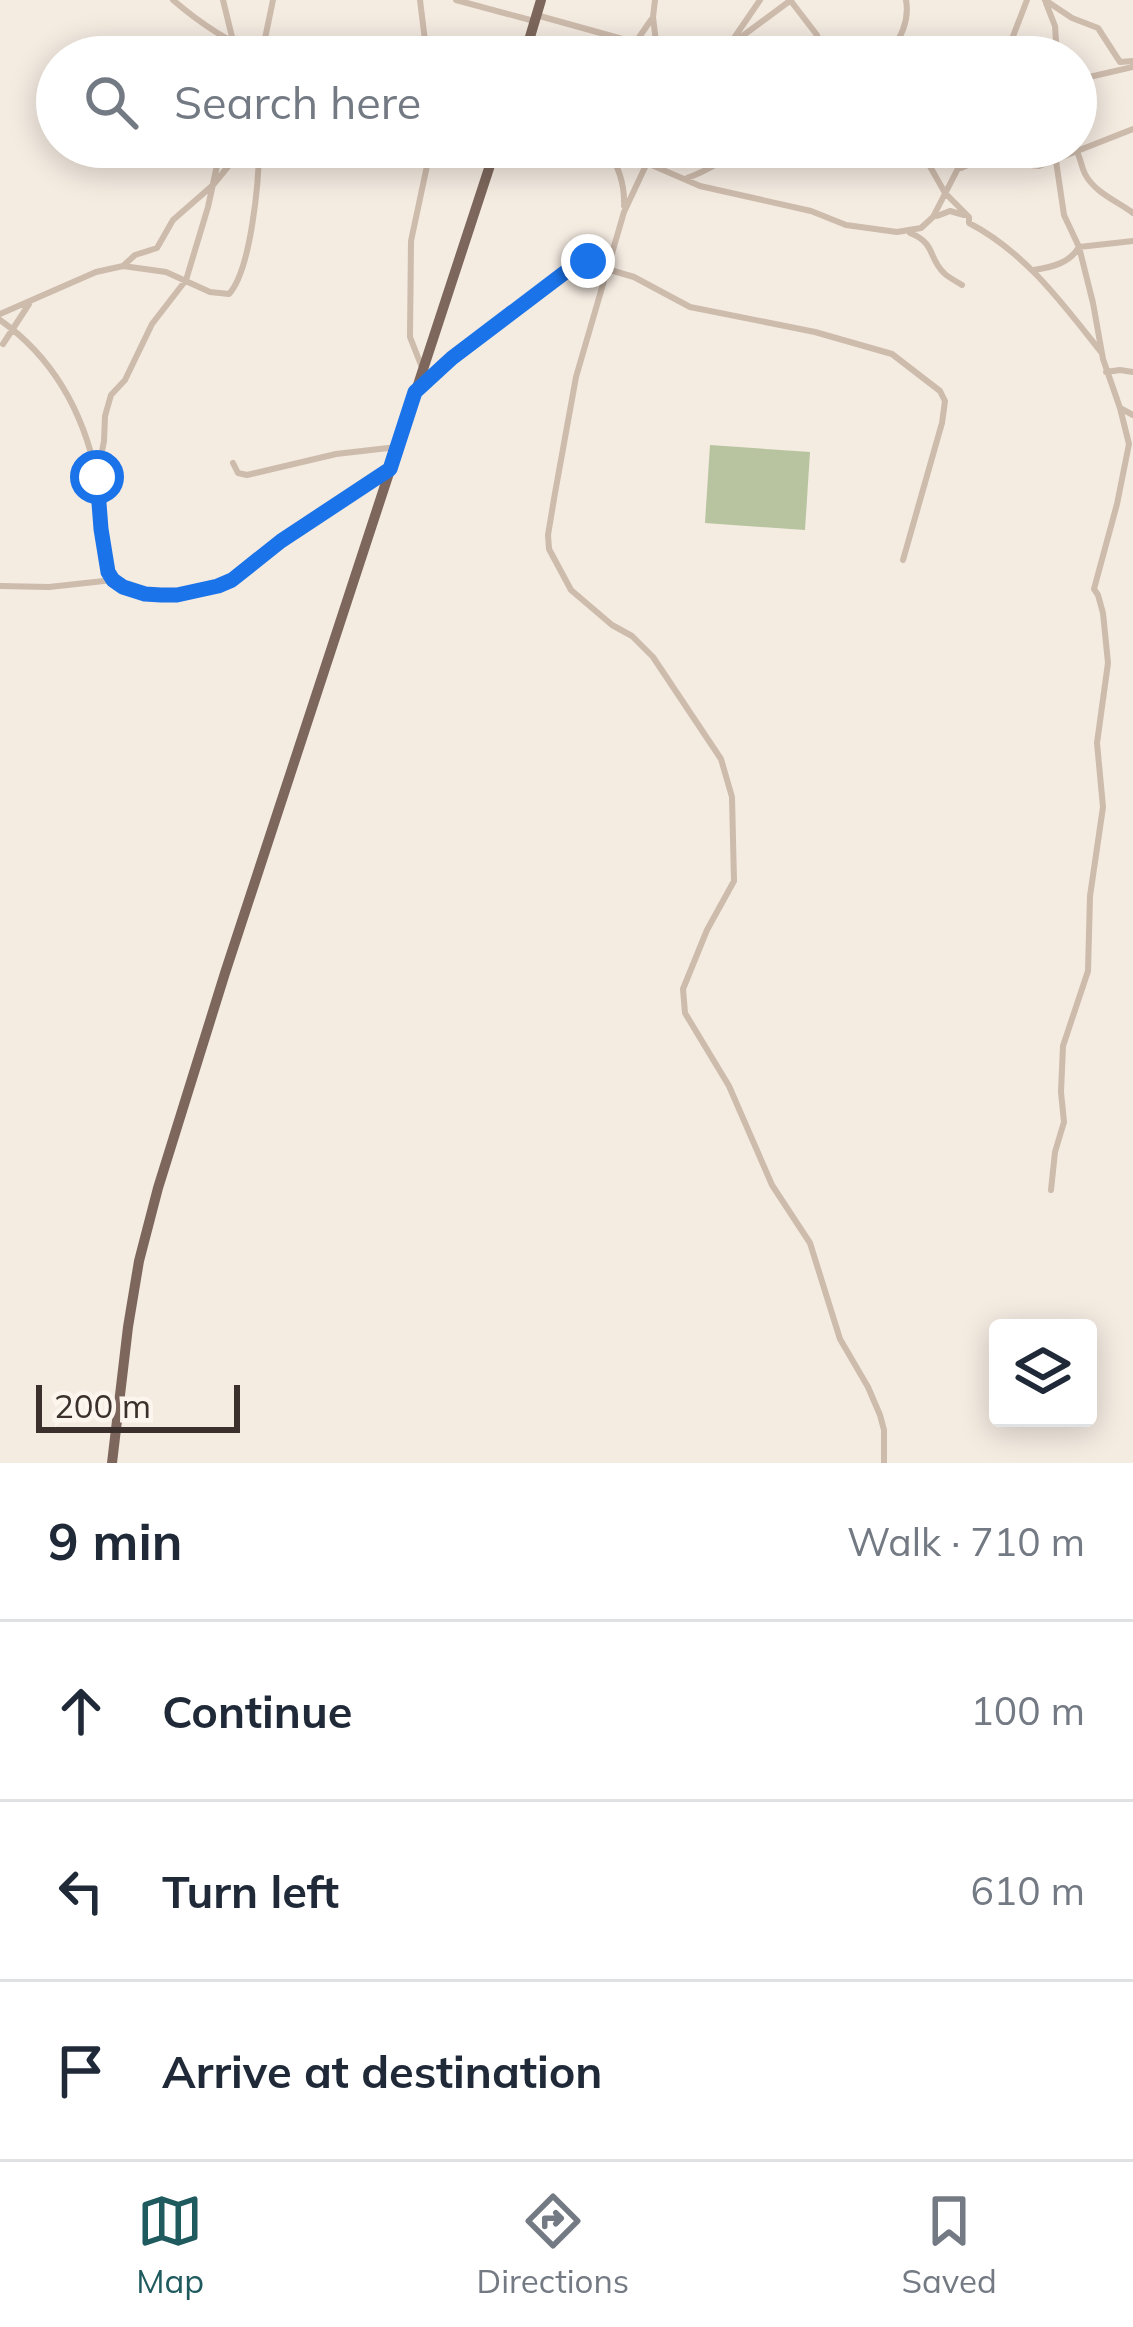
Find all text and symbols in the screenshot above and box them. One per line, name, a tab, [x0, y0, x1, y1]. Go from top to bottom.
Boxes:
search box	[36, 36, 1097, 168]
icon: search	[78, 69, 144, 135]
text: Search here	[174, 74, 421, 130]
route end	[561, 234, 615, 288]
route start	[70, 450, 124, 504]
map controls	[989, 1319, 1097, 1427]
button: layers	[989, 1319, 1097, 1427]
scale bar	[36, 1379, 240, 1432]
text: 200 m	[54, 1385, 151, 1426]
text: 9 min	[48, 1509, 183, 1573]
text: Walk · 710 m	[847, 1517, 1085, 1566]
icon: ahead	[48, 1678, 114, 1744]
text: Continue	[162, 1683, 352, 1739]
text: 100 m	[970, 1686, 1085, 1735]
icon: left	[48, 1858, 114, 1924]
text: Turn left	[162, 1863, 339, 1919]
text: 610 m	[970, 1866, 1085, 1915]
icon: arrive	[48, 2038, 114, 2104]
text: Arrive at destination	[162, 2043, 602, 2099]
tab: Map	[136, 2188, 204, 2301]
tab: Directions	[477, 2188, 629, 2301]
tab: Saved	[902, 2188, 997, 2301]

